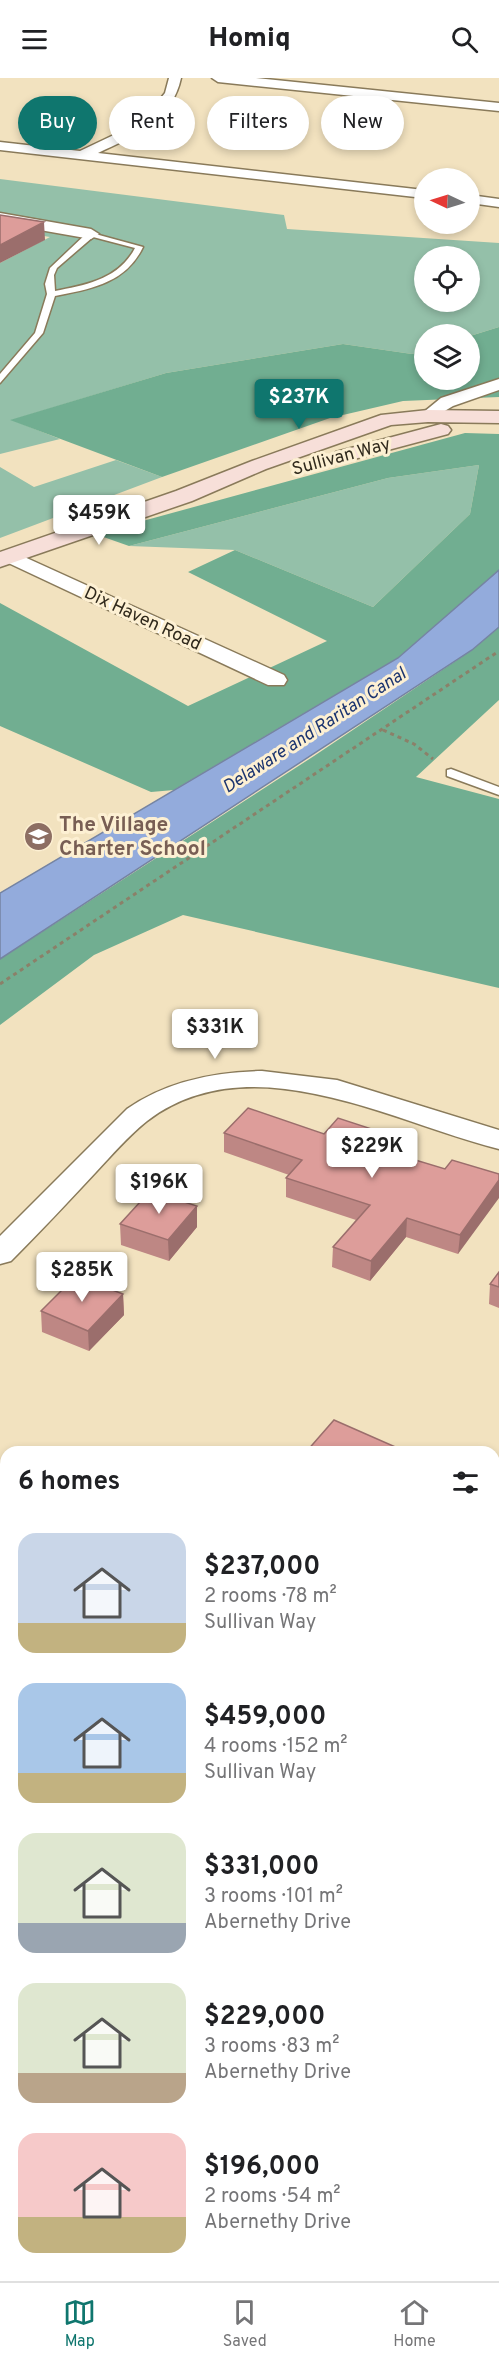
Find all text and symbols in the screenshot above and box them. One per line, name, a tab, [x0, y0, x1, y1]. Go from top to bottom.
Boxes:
text: Homiq	[208, 22, 291, 56]
icon: menu	[18, 23, 51, 56]
icon: search	[448, 23, 481, 56]
chip: Buy	[18, 96, 97, 150]
chip: Rent	[109, 96, 195, 150]
chip: Filters	[207, 96, 309, 150]
chip: New	[321, 96, 404, 150]
north arrow	[414, 168, 480, 234]
map controls	[414, 168, 480, 390]
button: locate	[414, 246, 480, 312]
button: layers	[414, 324, 480, 390]
pin: $237K	[257, 379, 341, 430]
text: $237K	[269, 385, 329, 411]
street label: Sullivan Way	[290, 433, 393, 482]
pin: $459K	[57, 495, 141, 546]
text: $459K	[67, 501, 131, 527]
street label: Dix Haven Road	[80, 582, 205, 657]
water label: Delaware and Raritan Canal	[219, 662, 412, 799]
place label: The Village Charter School	[59, 812, 206, 863]
school or university icon: The Village Charter School	[22, 820, 54, 852]
pin: $331K	[173, 1009, 257, 1060]
text: $331K	[186, 1015, 244, 1041]
pin: $229K	[330, 1128, 414, 1179]
text: $229K	[341, 1134, 403, 1160]
pin: $196K	[117, 1164, 201, 1215]
text: $196K	[130, 1170, 188, 1196]
pin: $285K	[40, 1252, 124, 1303]
text: $285K	[50, 1258, 114, 1284]
text: 6 homes	[18, 1466, 120, 1499]
icon: filters	[449, 1466, 482, 1499]
text: $237,000	[204, 1551, 320, 1584]
icon: home	[66, 1557, 138, 1629]
text: 2 rooms · 78 m²	[204, 1584, 337, 1610]
text: Sullivan Way	[204, 1610, 316, 1636]
text: $459,000	[204, 1701, 326, 1734]
icon: home	[66, 1707, 138, 1779]
text: 4 rooms · 152 m²	[204, 1734, 348, 1760]
text: Sullivan Way	[204, 1760, 316, 1786]
text: $331,000	[204, 1851, 319, 1884]
icon: home	[66, 1857, 138, 1929]
text: 3 rooms · 101 m²	[204, 1884, 343, 1910]
text: Abernethy Drive	[204, 1910, 351, 1936]
text: $229,000	[204, 2001, 325, 2034]
icon: home	[66, 2007, 138, 2079]
text: 3 rooms · 83 m²	[204, 2034, 339, 2060]
text: Abernethy Drive	[204, 2060, 351, 2086]
text: $196,000	[204, 2151, 320, 2184]
icon: home	[66, 2157, 138, 2229]
text: 2 rooms · 54 m²	[204, 2184, 341, 2210]
text: Abernethy Drive	[204, 2210, 351, 2236]
tab: Map	[63, 2296, 96, 2352]
tab: Saved	[223, 2296, 267, 2352]
tab: Home	[393, 2296, 436, 2352]

